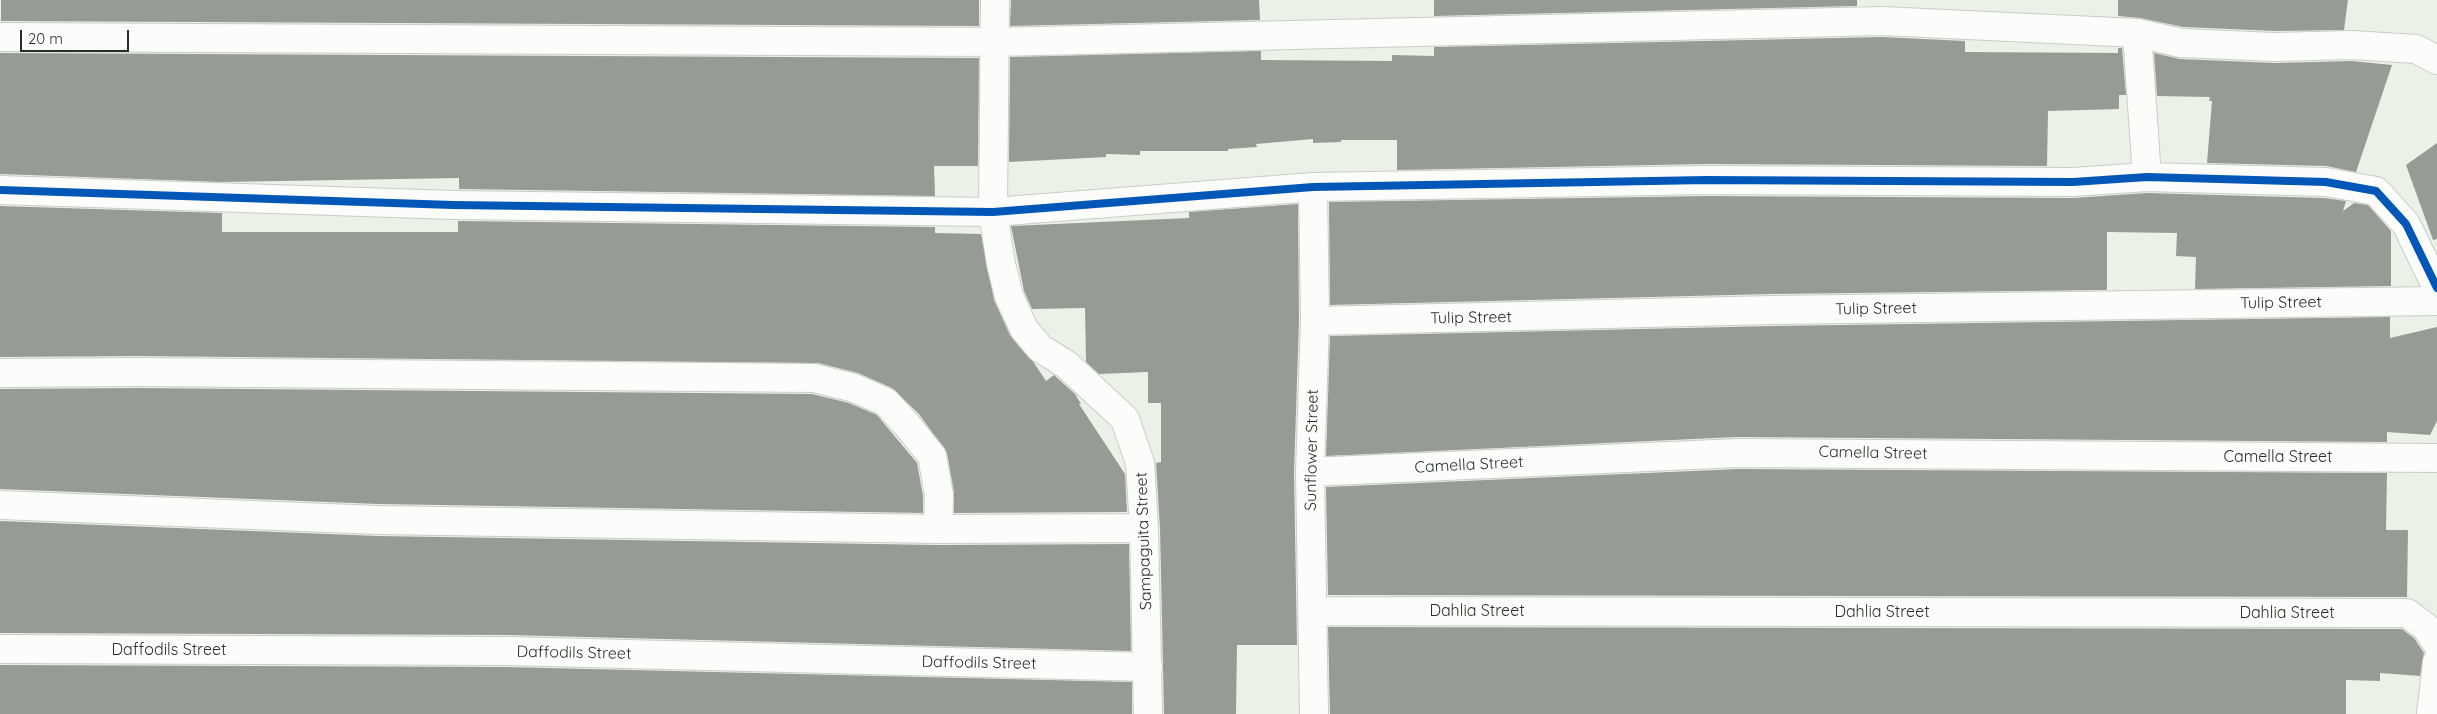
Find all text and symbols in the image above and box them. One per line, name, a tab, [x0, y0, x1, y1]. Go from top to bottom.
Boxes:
scale bar	[22, 20, 131, 52]
text: 20 m	[28, 29, 63, 48]
street label: Tulip Street	[2240, 293, 2322, 313]
street label: Tulip Street	[1835, 299, 1917, 319]
street label: Tulip Street	[1430, 308, 1512, 328]
street label: Sunflower Street	[1301, 389, 1323, 511]
street label: Camella Street	[1818, 442, 1928, 464]
street label: Camella Street	[2224, 447, 2332, 467]
street label: Camella Street	[1414, 453, 1524, 477]
street label: Sampaguita Street	[1132, 472, 1156, 610]
street label: Dahlia Street	[1429, 601, 1525, 621]
street label: Dahlia Street	[1834, 602, 1930, 622]
street label: Dahlia Street	[2239, 603, 2335, 623]
street label: Daffodils Street	[112, 640, 226, 660]
street label: Daffodils Street	[516, 642, 632, 664]
street label: Daffodils Street	[921, 652, 1037, 674]

